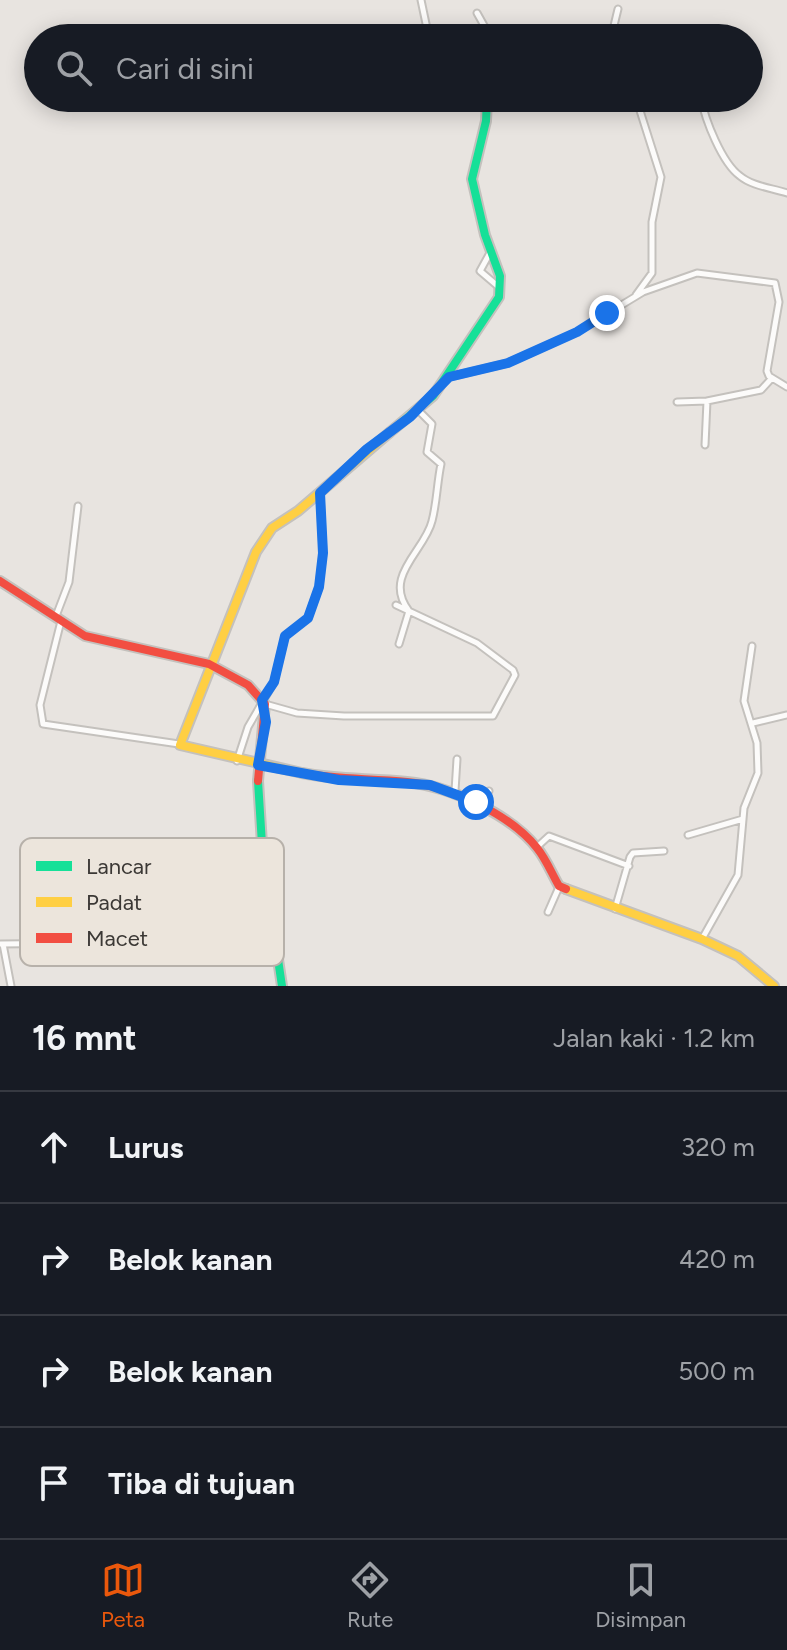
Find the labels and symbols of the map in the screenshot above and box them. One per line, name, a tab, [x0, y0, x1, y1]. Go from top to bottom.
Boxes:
route end	[589, 295, 625, 331]
route start	[458, 784, 494, 820]
legend	[20, 838, 284, 966]
text: Lancar	[86, 853, 152, 880]
text: Padat	[86, 889, 142, 916]
text: Macet	[86, 925, 148, 952]

